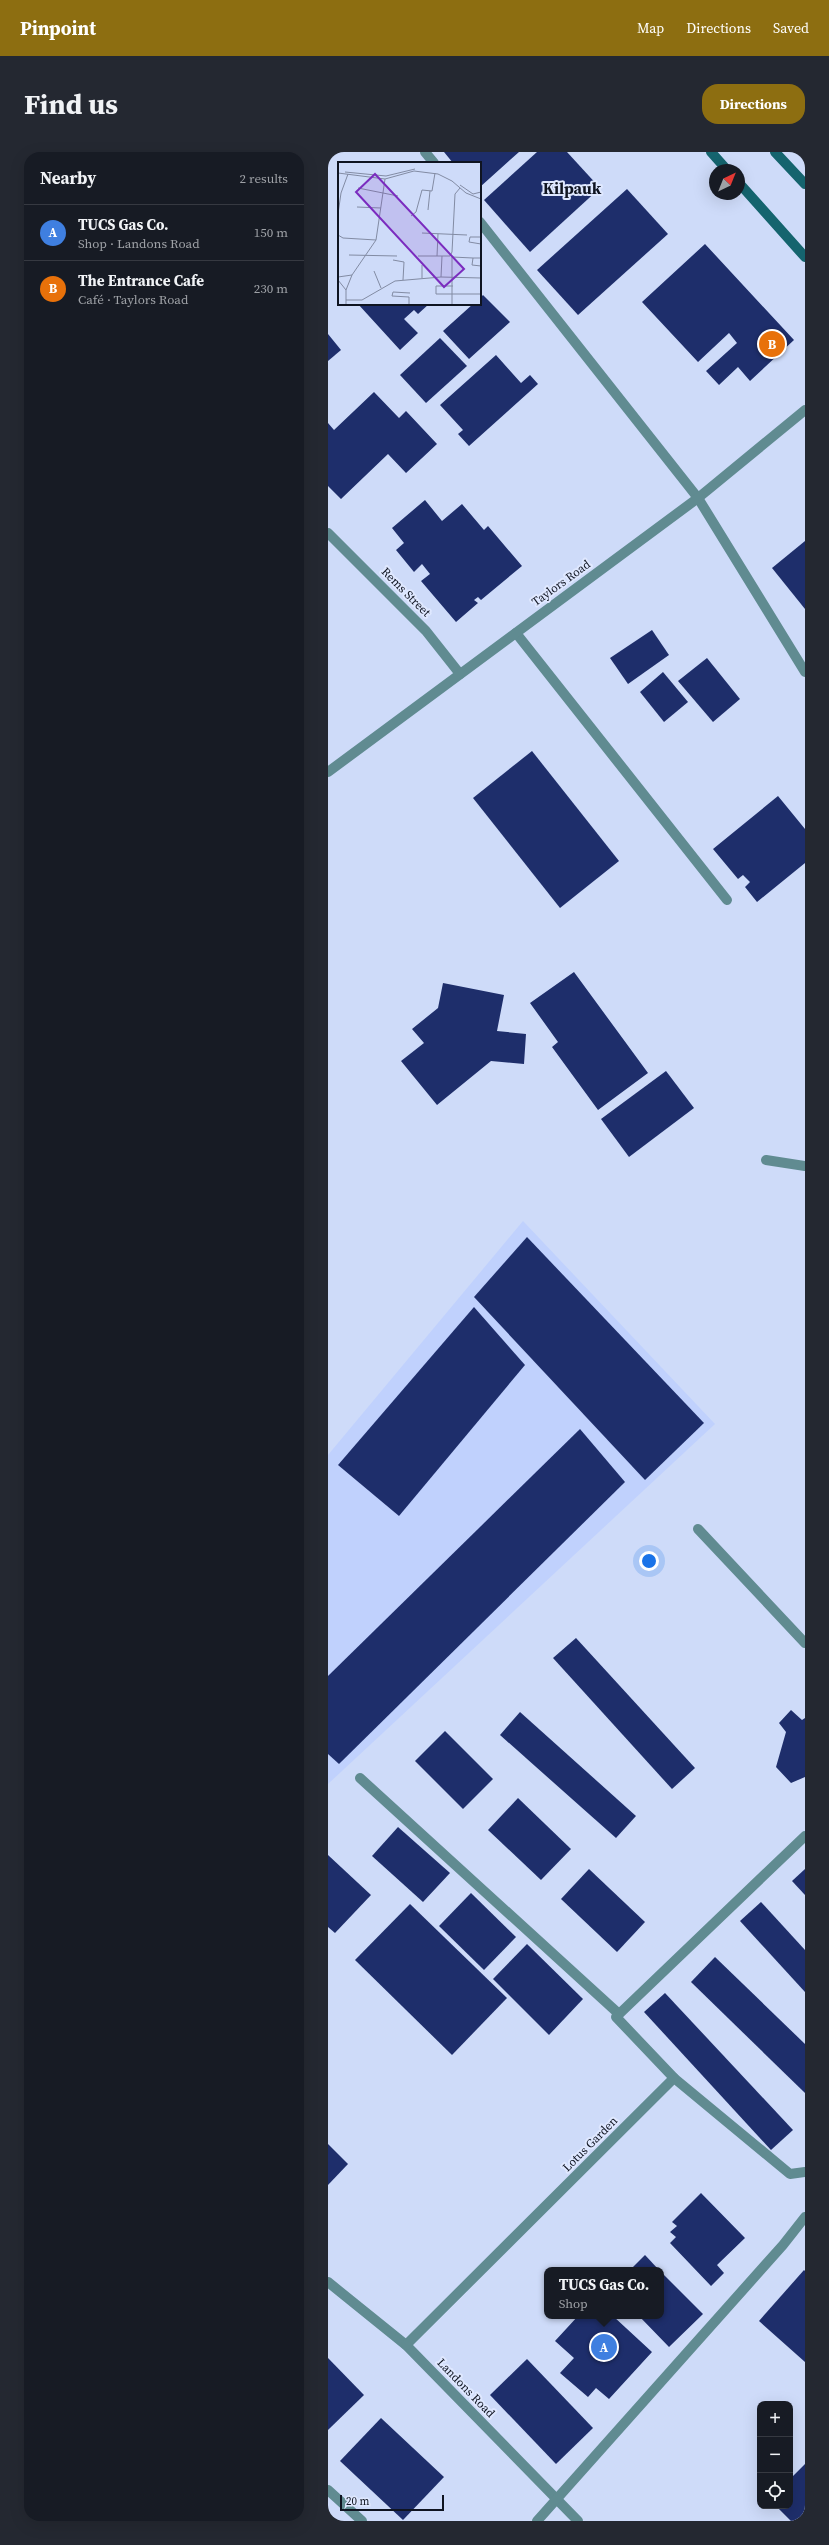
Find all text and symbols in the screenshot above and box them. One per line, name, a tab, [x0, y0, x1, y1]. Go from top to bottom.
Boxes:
text: Pinpoint	[20, 15, 96, 41]
text: Map	[637, 18, 664, 38]
text: Directions	[686, 18, 751, 38]
text: Saved	[773, 18, 809, 38]
button: Directions	[702, 84, 805, 124]
text: Find us	[24, 85, 118, 123]
inset map	[338, 162, 481, 305]
north arrow	[709, 164, 745, 200]
text: Nearby	[40, 166, 96, 190]
text: 2 results	[240, 170, 288, 187]
district label: Kilpauk	[543, 177, 602, 199]
text: TUCS Gas Co.	[78, 214, 169, 235]
text: A	[49, 224, 57, 241]
text: 150 m	[254, 224, 288, 241]
text: Shop · Landons Road	[78, 235, 200, 252]
text: The Entrance Cafe	[78, 270, 204, 291]
text: B	[49, 280, 57, 297]
text: 230 m	[254, 280, 288, 297]
text: Café · Taylors Road	[78, 291, 188, 308]
pin: B	[759, 329, 785, 359]
street label: Taylors Road	[528, 556, 594, 610]
street label: Rems Street	[378, 564, 434, 620]
your location	[639, 1551, 659, 1571]
street label: Lotus Garden	[559, 2113, 621, 2175]
popup	[544, 2267, 664, 2319]
text: TUCS Gas Co.	[559, 2274, 649, 2295]
text: Shop	[559, 2295, 588, 2312]
pin: A	[591, 2332, 617, 2362]
street label: Landons Road	[434, 2355, 498, 2421]
map controls	[757, 2401, 793, 2509]
button: +	[757, 2401, 793, 2437]
button: −	[757, 2437, 793, 2473]
button: locate	[757, 2473, 793, 2509]
scale bar	[340, 2493, 444, 2512]
text: 20 m	[346, 2494, 369, 2509]

